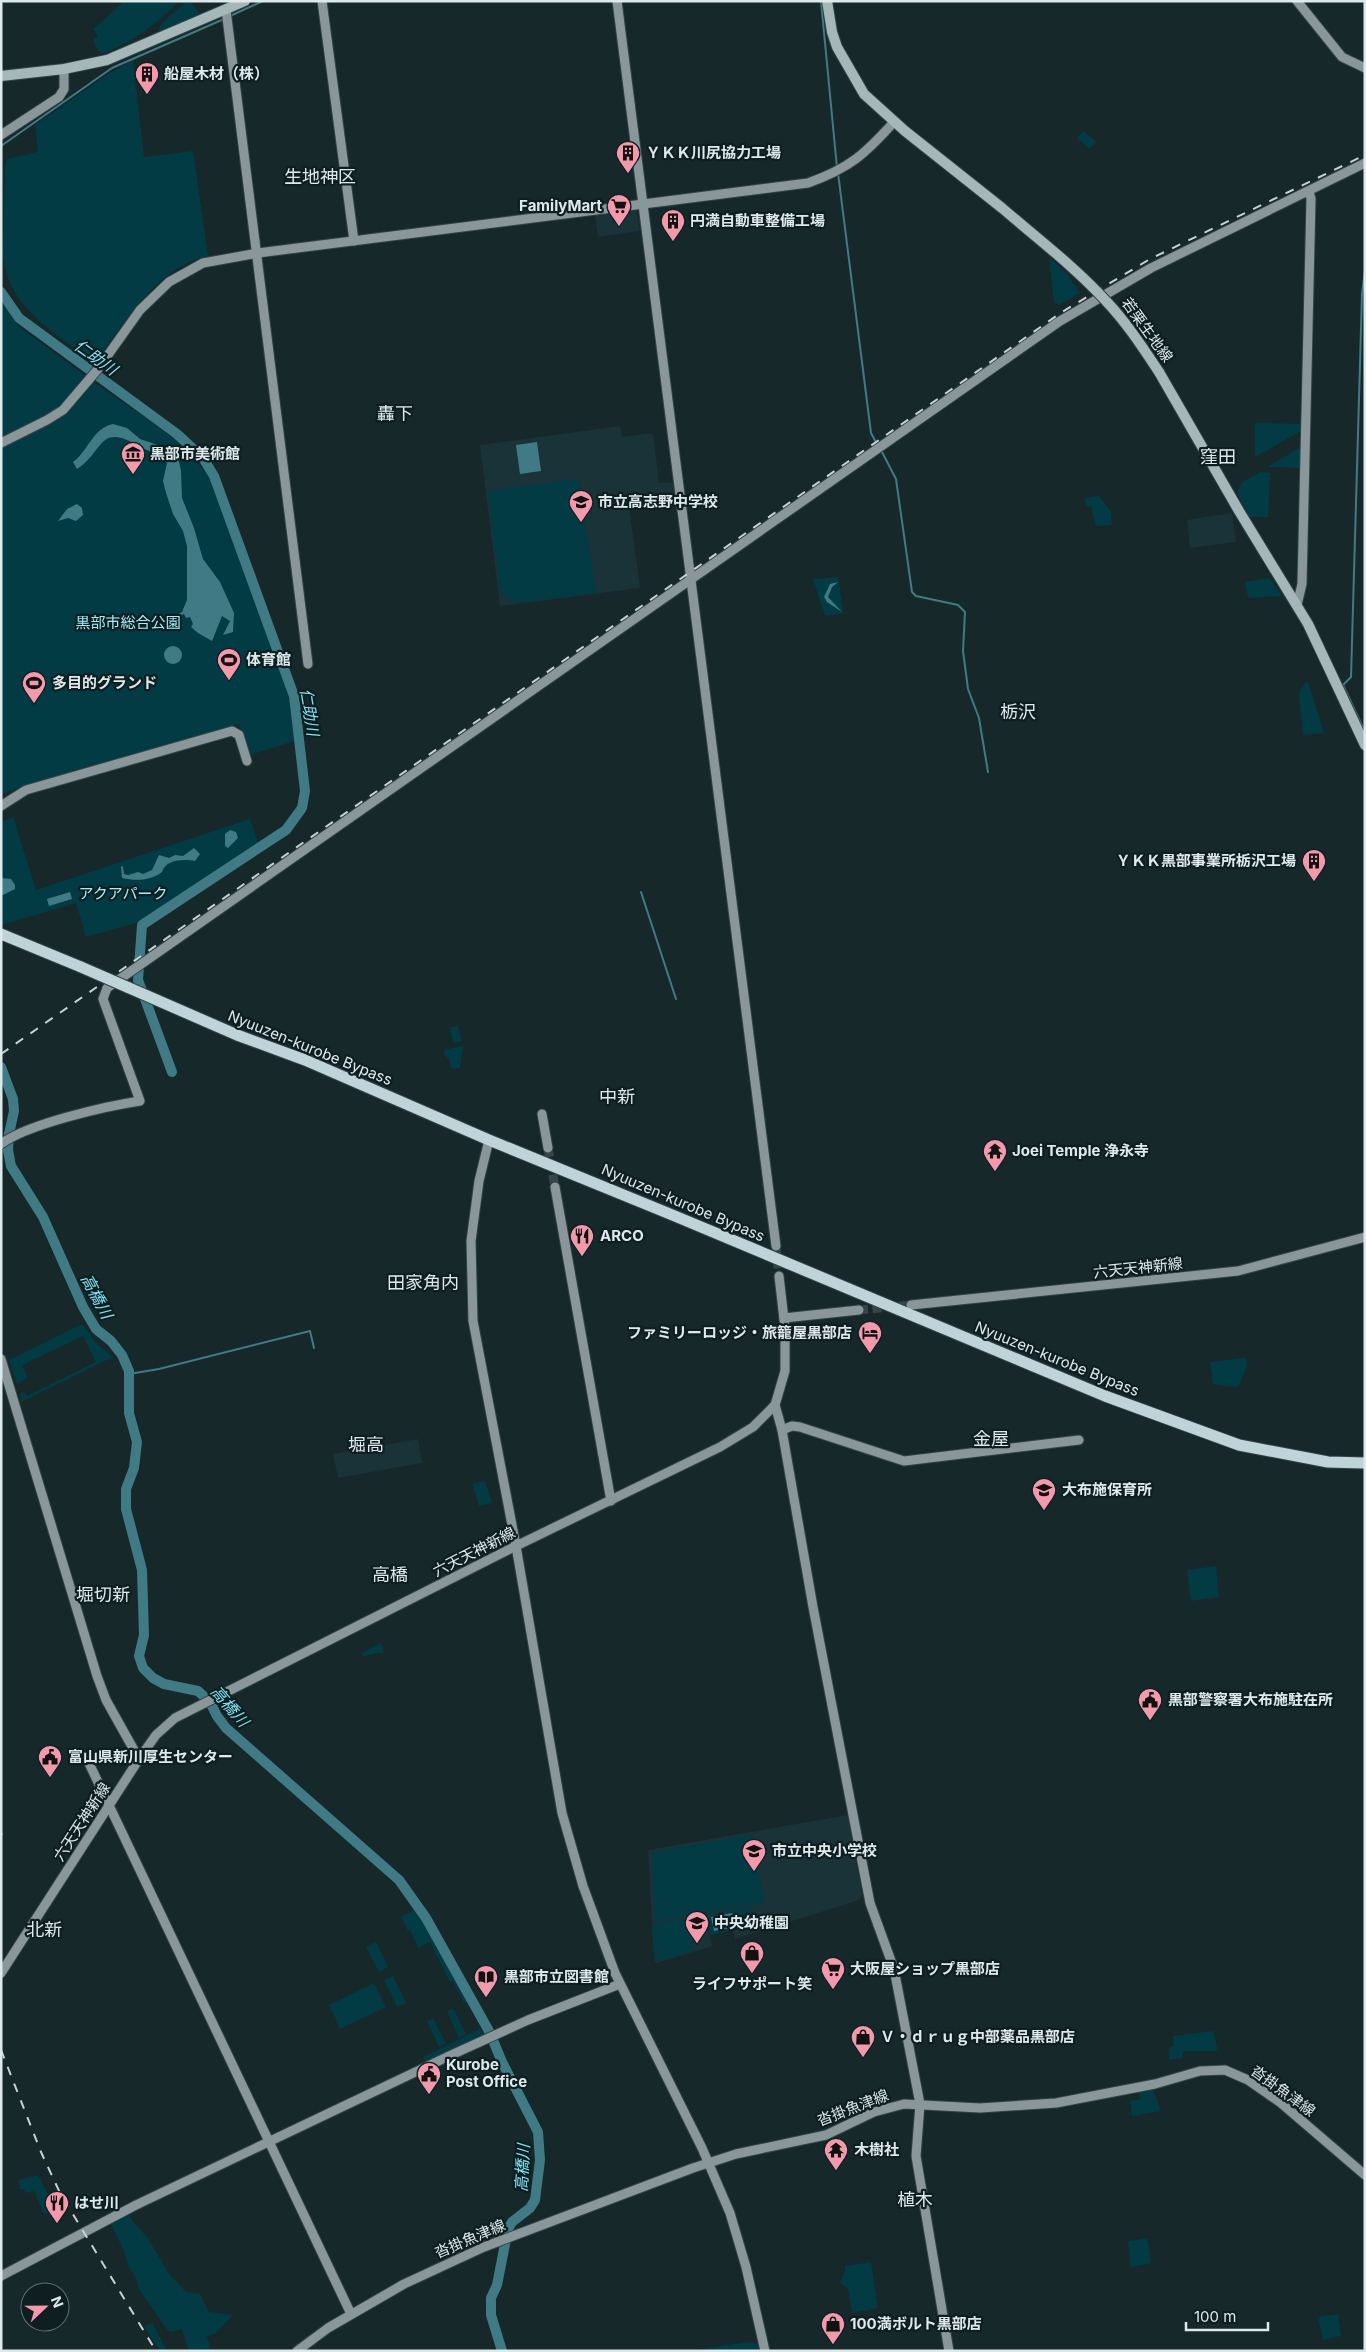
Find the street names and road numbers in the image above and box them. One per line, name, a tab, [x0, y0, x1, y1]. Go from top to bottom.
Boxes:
street label: 若栗生地線	[1118, 294, 1177, 366]
street label: Nyuuzen-kurobe Bypass	[225, 1006, 395, 1089]
street label: Nyuuzen-kurobe Bypass	[599, 1159, 768, 1246]
street label: 六天天神新線	[1092, 1253, 1184, 1282]
street label: Nyuuzen-kurobe Bypass	[972, 1317, 1142, 1400]
street label: 六天天神新線	[429, 1523, 518, 1580]
street label: 六天天神新線	[49, 1779, 114, 1865]
street label: 沓掛魚津線	[1247, 2061, 1319, 2120]
street label: 沓掛魚津線	[814, 2085, 891, 2130]
street label: 沓掛魚津線	[432, 2215, 508, 2262]

